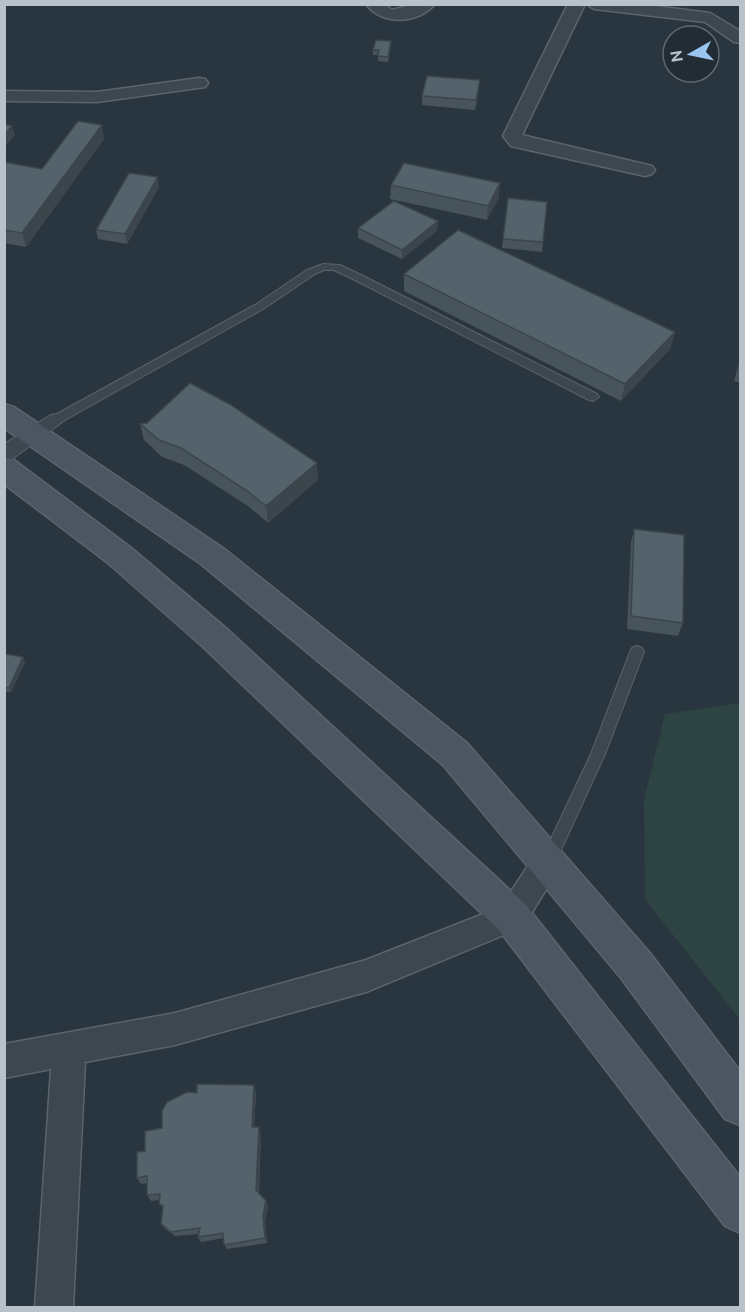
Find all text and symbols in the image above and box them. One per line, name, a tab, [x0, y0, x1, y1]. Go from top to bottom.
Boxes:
north arrow	[661, 24, 721, 84]
text: N	[666, 49, 686, 64]

